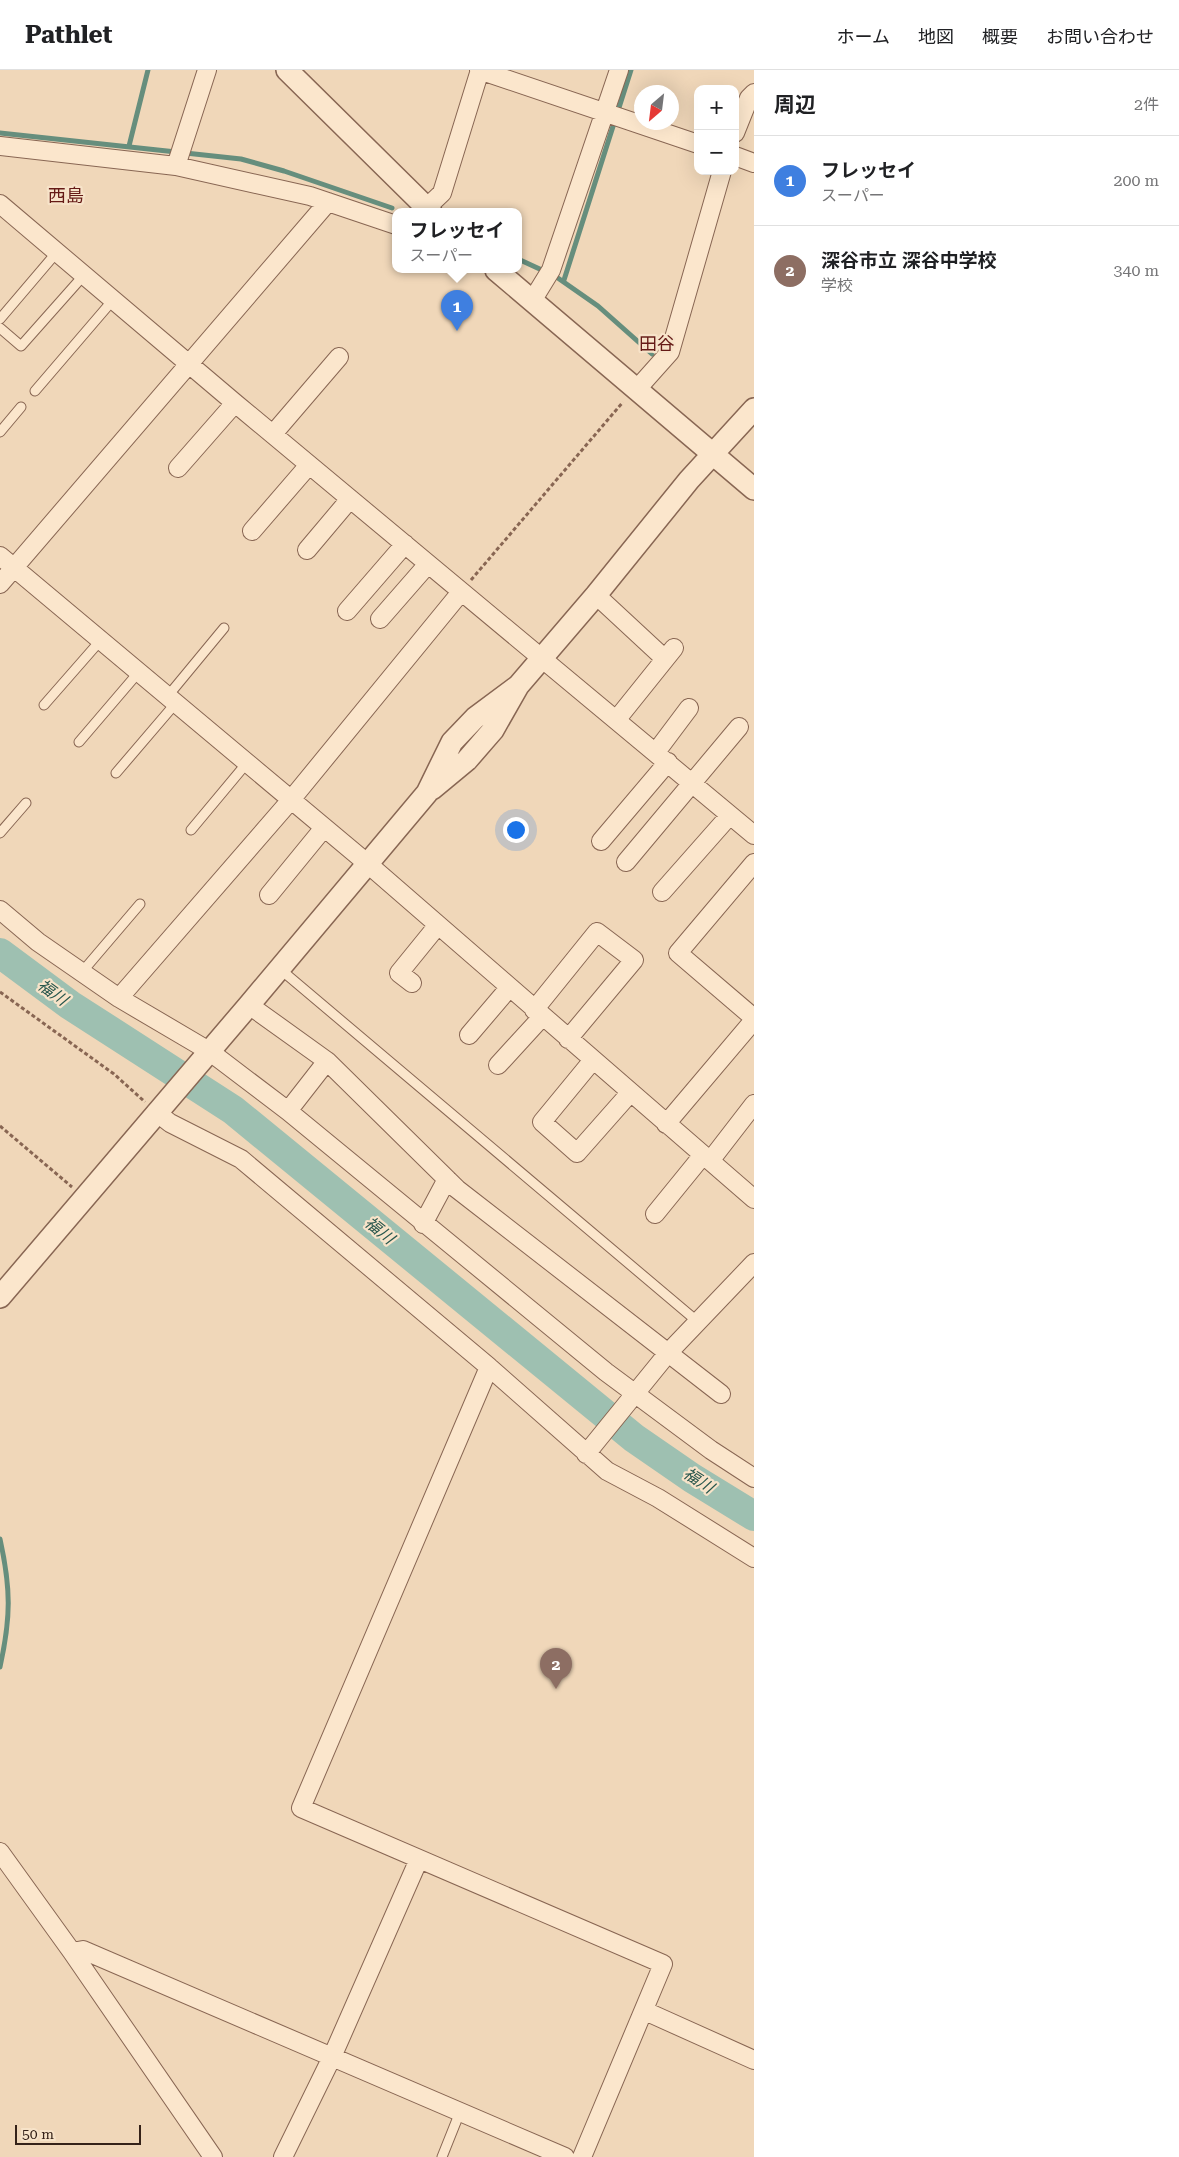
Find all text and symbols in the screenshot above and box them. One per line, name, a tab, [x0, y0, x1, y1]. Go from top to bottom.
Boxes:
text: Pathlet	[25, 21, 112, 49]
text: ホーム	[837, 26, 890, 47]
text: 地図	[918, 26, 954, 47]
text: 概要	[982, 26, 1018, 47]
text: お問い合わせ	[1046, 26, 1154, 47]
north arrow	[634, 85, 679, 130]
map controls	[694, 85, 739, 175]
button: +	[694, 85, 739, 130]
text: 周辺	[774, 93, 816, 117]
text: 2件	[1134, 95, 1159, 114]
button: −	[694, 130, 739, 175]
text: フレッセイ	[821, 159, 916, 182]
text: 1	[786, 171, 794, 190]
text: 200 m	[1113, 171, 1159, 190]
district label: 西島	[48, 185, 84, 206]
text: スーパー	[821, 186, 885, 205]
popup	[392, 208, 522, 273]
text: フレッセイ	[409, 219, 505, 242]
text: スーパー	[409, 246, 473, 265]
text: 深谷市立 深谷中学校	[821, 249, 997, 272]
text: 2	[786, 261, 794, 280]
text: 340 m	[1113, 261, 1159, 280]
text: 学校	[821, 276, 853, 295]
pin: 1	[441, 290, 473, 331]
district label: 田谷	[639, 333, 675, 354]
your location	[503, 817, 529, 843]
water label: 福川	[34, 975, 73, 1011]
water label: 福川	[361, 1213, 400, 1249]
water label: 福川	[680, 1464, 719, 1498]
pin: 2	[540, 1648, 572, 1689]
scale bar	[15, 2122, 141, 2145]
text: 50 m	[22, 2126, 54, 2142]

